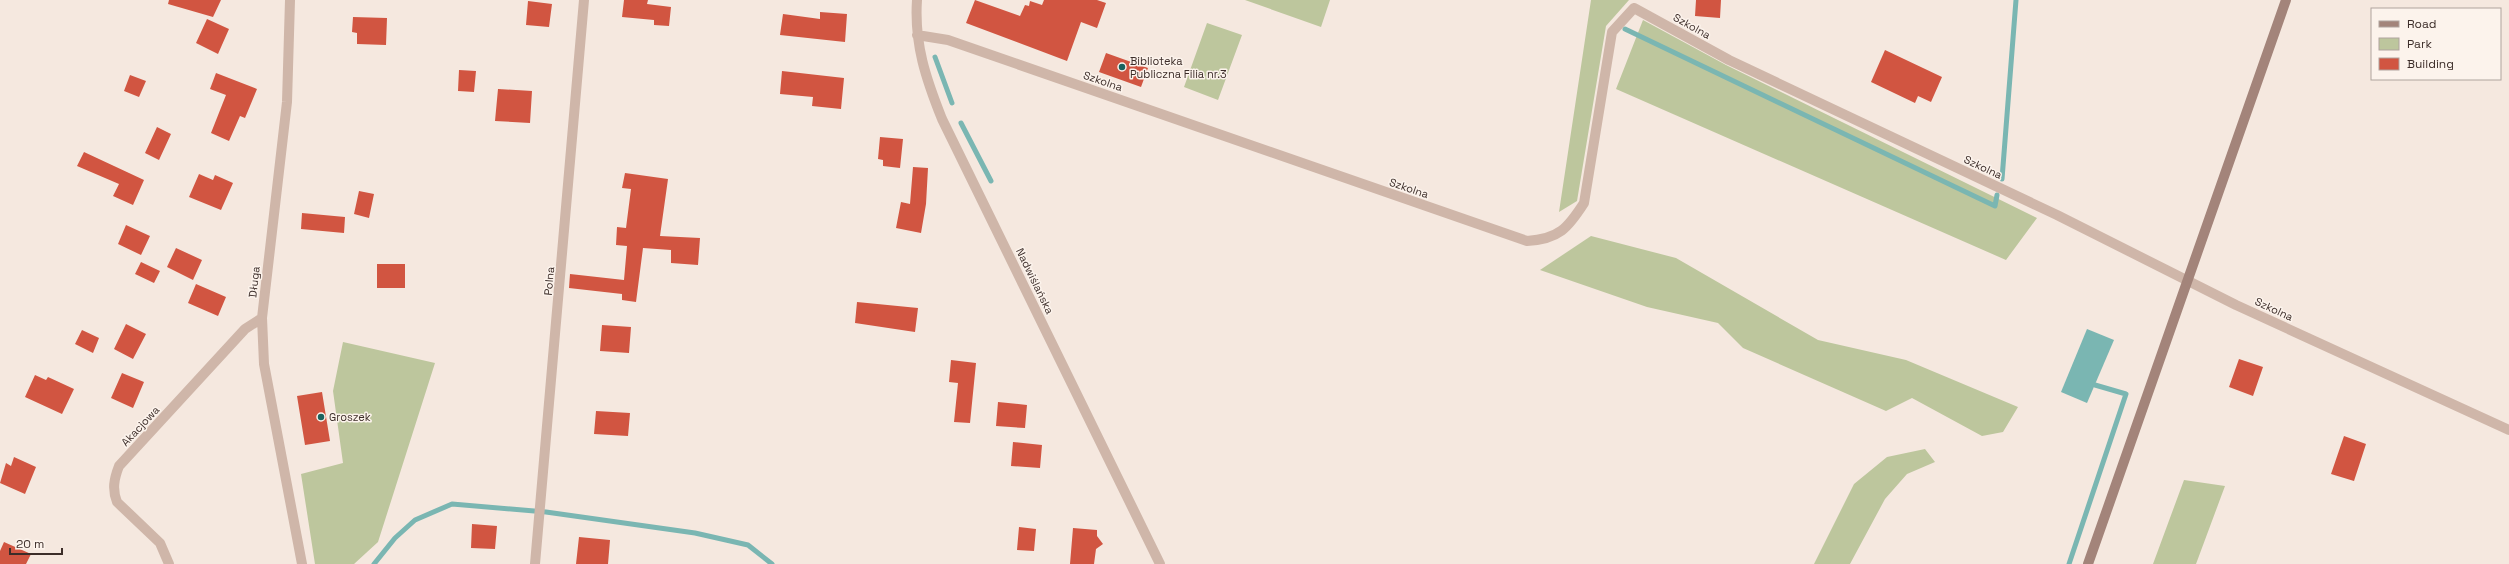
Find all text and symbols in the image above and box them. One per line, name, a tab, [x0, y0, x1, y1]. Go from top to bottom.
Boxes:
legend	[2371, 8, 2501, 80]
street label: Szkolna	[1671, 10, 1714, 42]
text: Road	[2407, 16, 2436, 32]
text: Park	[2407, 36, 2432, 52]
place label: Biblioteka Publiczna Filia nr.3	[1130, 54, 1227, 81]
text: Building	[2407, 56, 2454, 72]
marker: Biblioteka Publiczna Filia nr.3	[1117, 62, 1127, 72]
street label: Szkolna	[1081, 68, 1125, 94]
street label: Szkolna	[1962, 152, 2005, 182]
street label: Szkolna	[1387, 175, 1431, 201]
street label: Nadwiślańska	[1013, 246, 1057, 317]
street label: Długa	[245, 265, 263, 298]
street label: Polna	[541, 265, 557, 296]
street label: Szkolna	[2253, 294, 2296, 324]
street label: Akacjowa	[118, 402, 163, 449]
place label: Groszek	[329, 410, 371, 424]
marker: Groszek	[316, 412, 326, 422]
scale bar	[10, 530, 62, 556]
text: 20 m	[16, 536, 44, 552]

